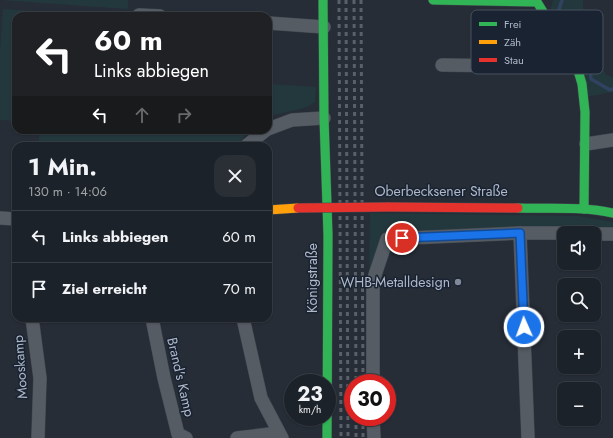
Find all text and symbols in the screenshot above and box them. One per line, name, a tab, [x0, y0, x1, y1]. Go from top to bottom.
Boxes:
legend	[471, 10, 603, 74]
text: Frei	[504, 16, 522, 32]
text: 60 m	[94, 20, 163, 61]
icon: left	[28, 28, 80, 80]
text: Zäh	[504, 34, 521, 50]
text: Stau	[504, 52, 524, 68]
text: Links abbiegen	[94, 58, 209, 84]
icon: left	[89, 104, 111, 126]
icon: ahead	[131, 104, 153, 126]
icon: right	[173, 104, 195, 126]
text: 1 Min.	[28, 149, 97, 184]
button: close	[214, 155, 256, 197]
street label: Oberbecksener Straße	[374, 181, 508, 201]
text: 130 m · 14:06	[28, 182, 107, 201]
pin	[385, 221, 419, 255]
icon: left	[28, 226, 50, 248]
text: Links abbiegen	[62, 226, 168, 248]
text: 60 m	[222, 226, 256, 248]
map controls	[557, 226, 601, 426]
button: sound	[557, 226, 601, 270]
icon: arrive	[391, 227, 413, 249]
street label: Königstraße	[302, 243, 322, 313]
place label: WHB-Metalldesign	[340, 272, 450, 292]
marker: WHB-Metalldesign	[453, 277, 463, 287]
icon: arrive	[28, 278, 50, 300]
text: Ziel erreicht	[62, 278, 147, 300]
text: 70 m	[223, 278, 256, 300]
button: search	[557, 278, 601, 322]
position arrow	[503, 306, 545, 348]
button: +	[557, 330, 601, 374]
street label: Mooskamp	[8, 334, 32, 400]
street label: Brand's Kamp	[162, 335, 200, 419]
speed limit sign: 30	[344, 374, 396, 426]
text: 23	[297, 380, 323, 409]
button: −	[557, 382, 601, 426]
text: km/h	[299, 402, 321, 417]

